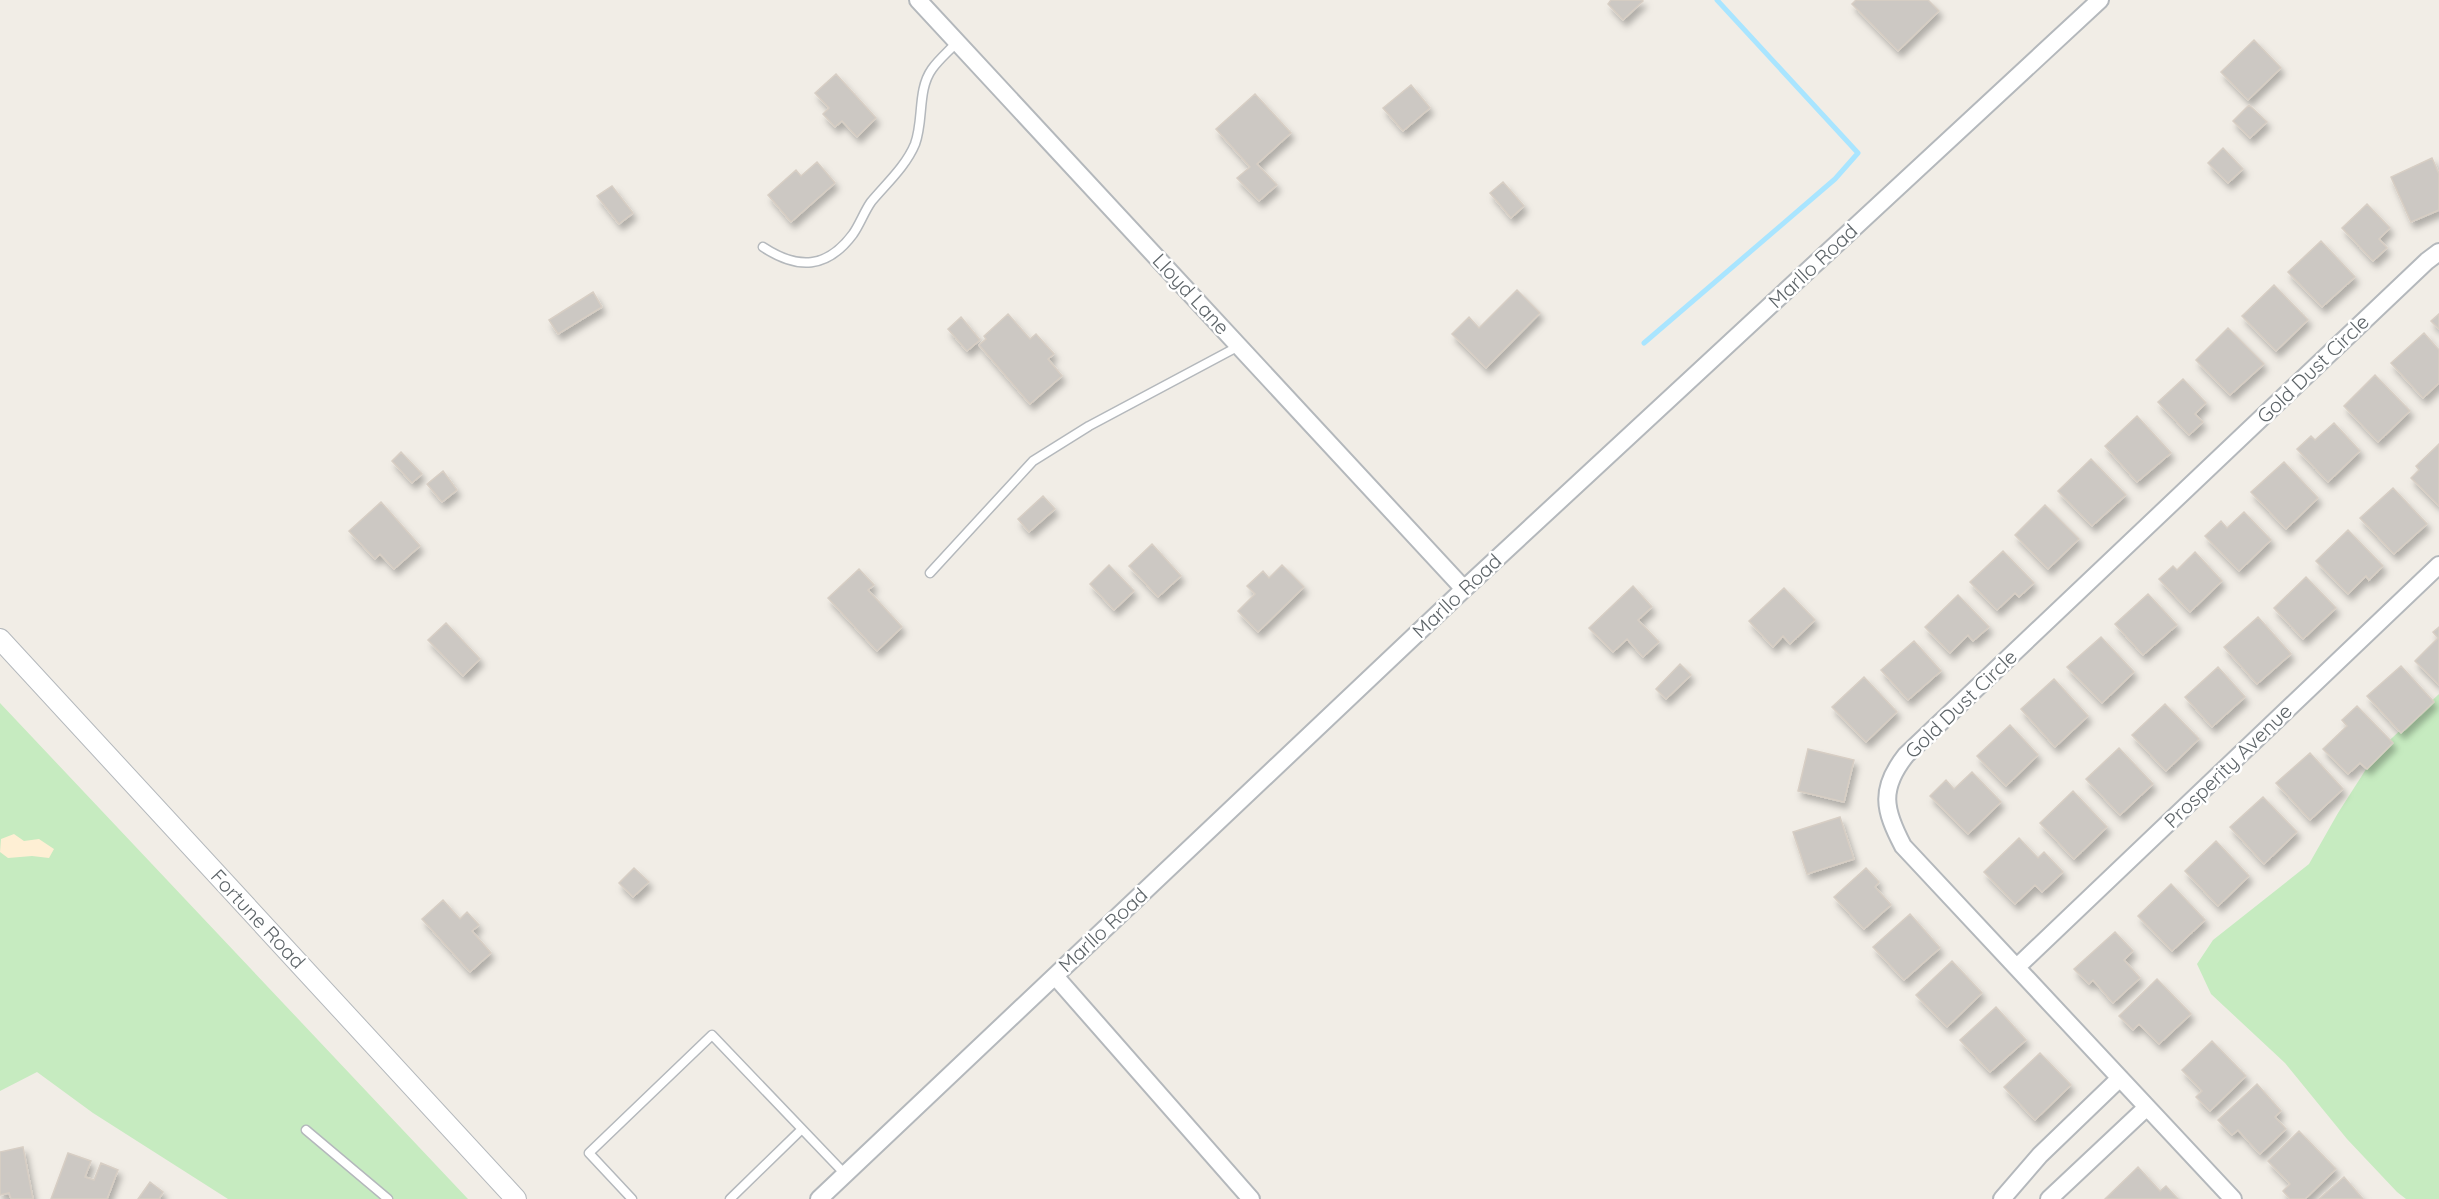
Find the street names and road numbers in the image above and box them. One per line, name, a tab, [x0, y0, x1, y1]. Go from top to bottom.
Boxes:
street label: Marllo Road	[1763, 218, 1862, 313]
street label: Lloyd Lane	[1148, 248, 1235, 339]
street label: Gold Dust Circle	[2251, 309, 2374, 428]
street label: Marllo Road	[1407, 548, 1506, 643]
street label: Gold Dust Circle	[1899, 644, 2022, 763]
street label: Prosperity Avenue	[2159, 698, 2297, 833]
street label: Fortune Road	[206, 864, 311, 974]
street label: Marllo Road	[1053, 882, 1152, 977]

